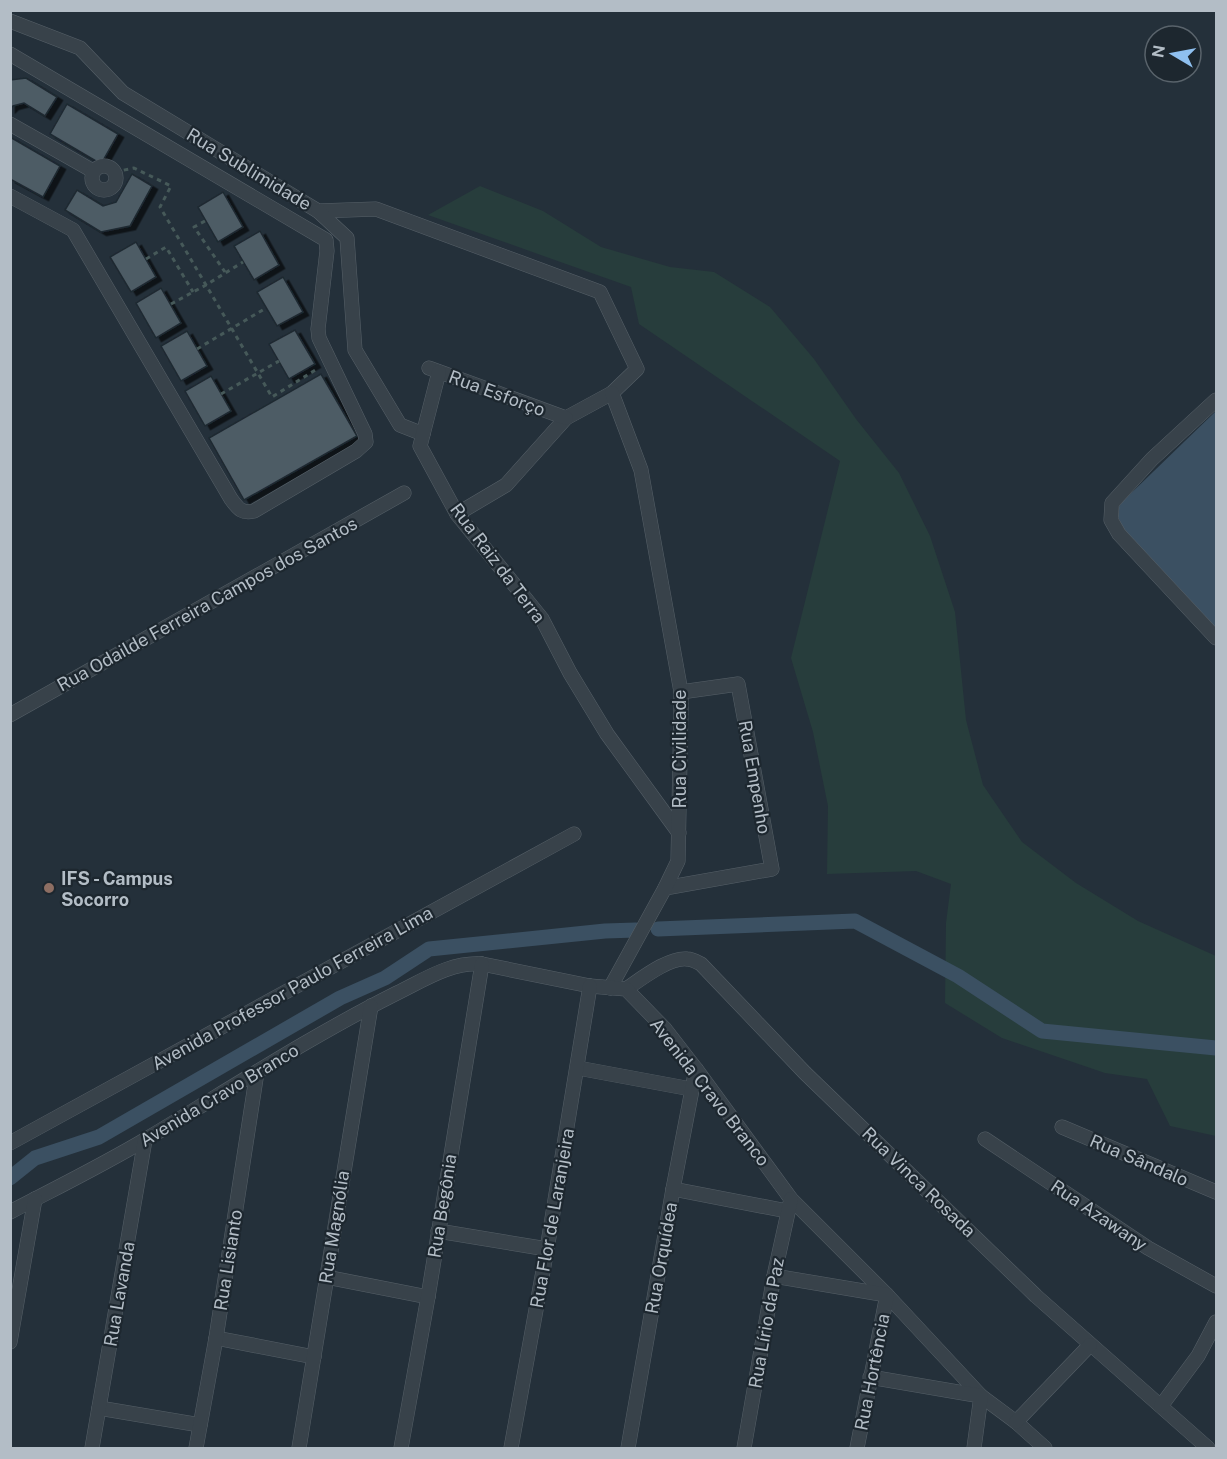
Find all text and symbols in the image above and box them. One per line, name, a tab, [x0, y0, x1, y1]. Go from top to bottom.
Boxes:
north arrow	[1143, 24, 1203, 84]
text: N	[1148, 44, 1169, 59]
street label: Rua Sublimidade	[183, 123, 315, 215]
street label: Rua Esforço	[446, 366, 548, 420]
street label: Rua Raiz da Terra	[446, 499, 550, 627]
street label: Rua Odailde Ferreira Campos dos Santos	[53, 512, 361, 696]
street label: Rua Civilidade	[669, 690, 690, 808]
street label: Rua Empenho	[735, 718, 775, 836]
place label: IFS - Campus Socorro	[61, 868, 173, 910]
marker: IFS - Campus Socorro	[42, 881, 56, 895]
street label: Avenida Professor Paulo Ferreira Lima	[148, 902, 436, 1074]
street label: Avenida Cravo Branco	[646, 1014, 774, 1170]
street label: Avenida Cravo Branco	[136, 1039, 302, 1151]
street label: Rua Vinca Rosada	[858, 1123, 980, 1241]
street label: Rua Flor de Laranjeira	[526, 1126, 578, 1310]
street label: Rua Sândalo	[1087, 1130, 1191, 1190]
street label: Rua Begônia	[423, 1153, 461, 1259]
street label: Rua Magnólia	[315, 1169, 353, 1285]
street label: Rua Azawany	[1047, 1175, 1151, 1255]
street label: Rua Orquídea	[641, 1200, 681, 1316]
street label: Rua Lisianto	[210, 1208, 246, 1312]
street label: Rua Lavanda	[99, 1240, 139, 1348]
street label: Rua Lírio da Paz	[744, 1256, 788, 1390]
street label: Rua Hortência	[850, 1312, 894, 1432]

